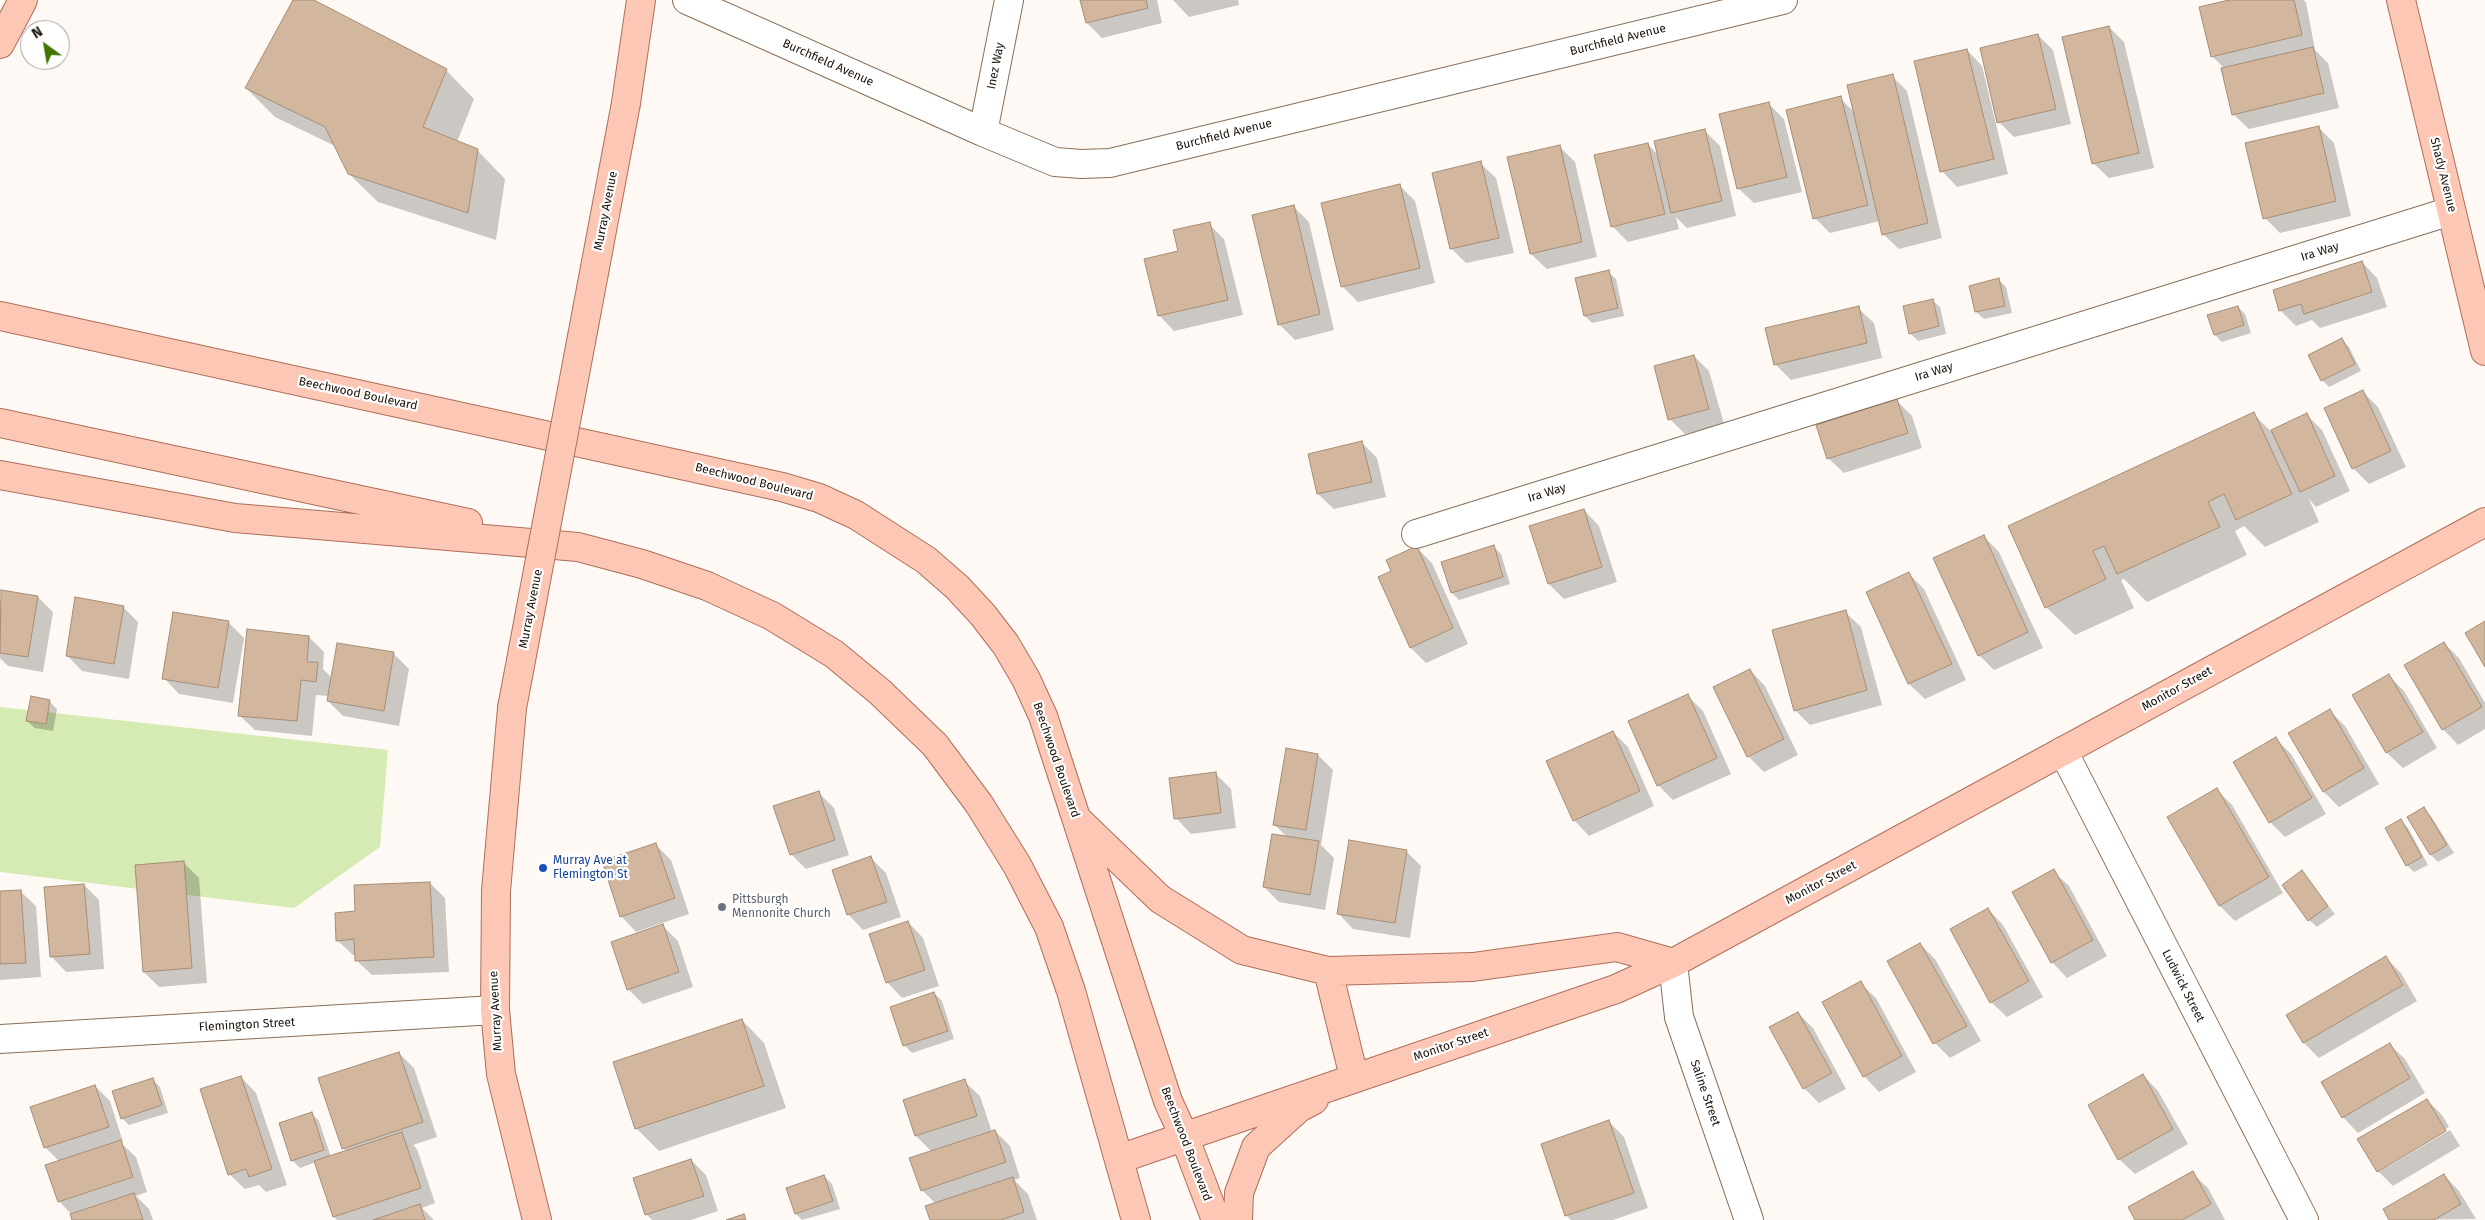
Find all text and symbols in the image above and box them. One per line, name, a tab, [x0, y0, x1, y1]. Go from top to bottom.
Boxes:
north arrow	[20, 20, 70, 70]
street label: Burchfield Avenue	[1569, 21, 1667, 59]
text: N	[29, 23, 46, 42]
street label: Burchfield Avenue	[780, 36, 876, 90]
street label: Inez Way	[984, 41, 1008, 91]
street label: Burchfield Avenue	[1175, 116, 1273, 154]
street label: Shady Avenue	[2427, 136, 2459, 214]
street label: Murray Avenue	[591, 170, 621, 252]
street label: Ira Way	[2299, 239, 2341, 265]
street label: Ira Way	[1913, 359, 1955, 385]
street label: Beechwood Boulevard	[297, 374, 419, 414]
street label: Beechwood Boulevard	[694, 460, 814, 504]
street label: Ira Way	[1526, 480, 1568, 506]
street label: Murray Avenue	[516, 568, 546, 650]
street label: Monitor Street	[2139, 664, 2215, 714]
street label: Beechwood Boulevard	[1029, 700, 1083, 820]
place label: Murray Ave at Flemington St	[553, 854, 628, 882]
street label: Monitor Street	[1783, 858, 1859, 908]
marker: Murray Ave at Flemington St	[537, 862, 549, 874]
place label: Pittsburgh Mennonite Church	[732, 893, 831, 921]
marker: Pittsburgh Mennonite Church	[716, 901, 728, 913]
street label: Ludwick Street	[2159, 947, 2207, 1025]
street label: Murray Avenue	[487, 970, 505, 1052]
street label: Flemington Street	[198, 1015, 296, 1035]
street label: Monitor Street	[1412, 1025, 1490, 1065]
street label: Saline Street	[1687, 1058, 1723, 1128]
street label: Beechwood Boulevard	[1158, 1085, 1214, 1203]

